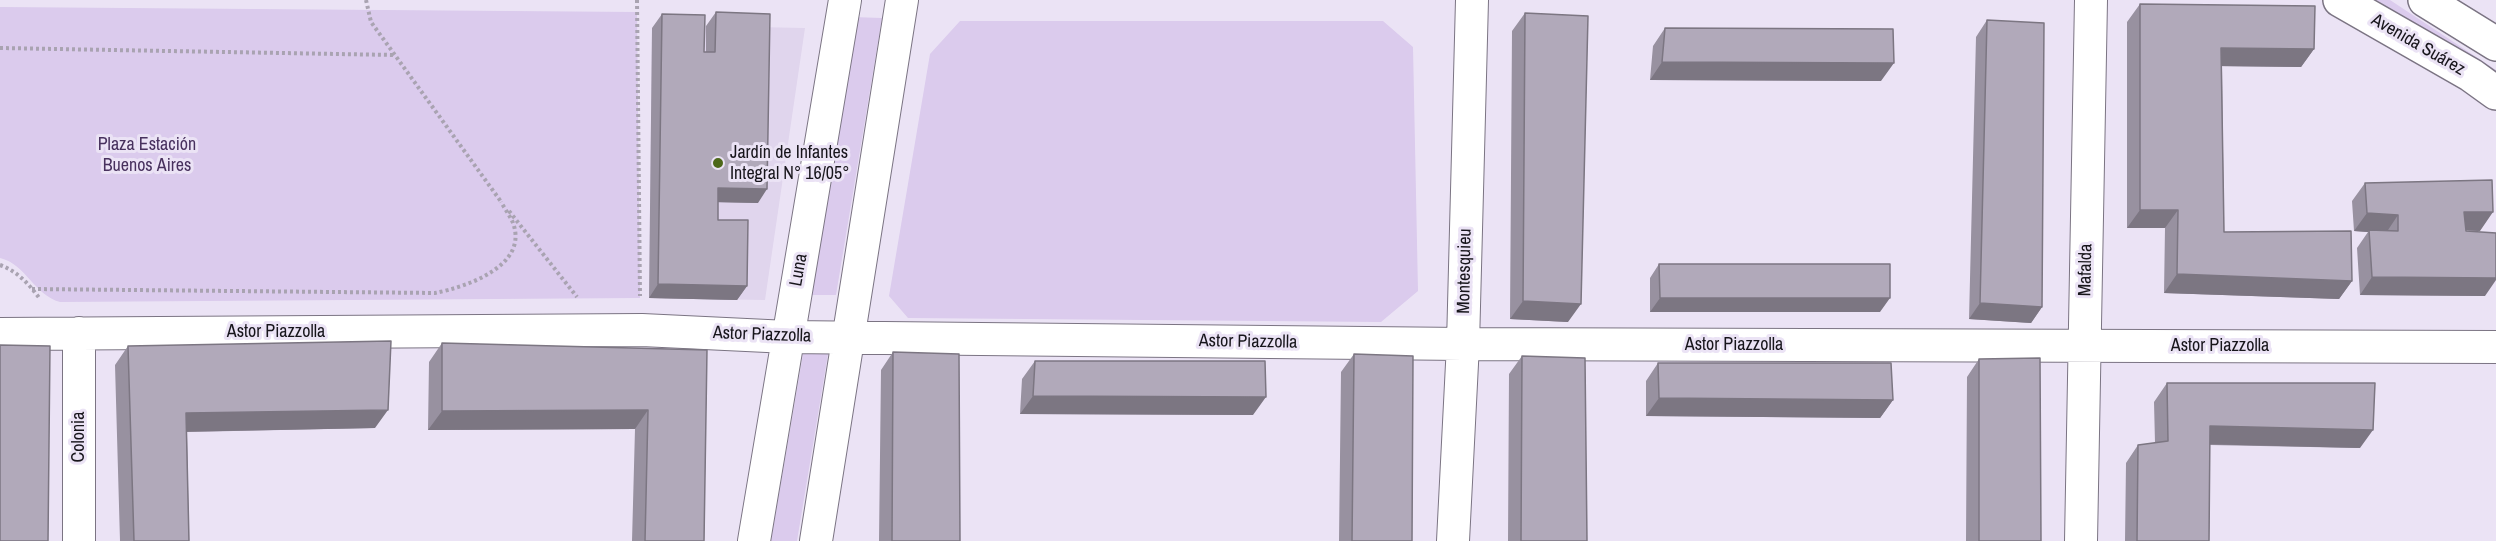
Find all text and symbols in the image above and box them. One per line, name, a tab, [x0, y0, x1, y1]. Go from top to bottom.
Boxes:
street label: Avenida Suárez	[2367, 9, 2469, 81]
park label: Plaza Estación Buenos Aires	[98, 134, 196, 176]
place label: Jardín de Infantes Integral N° 16/05°	[730, 142, 849, 184]
marker: Jardín de Infantes Integral N° 16/05°	[711, 156, 725, 170]
street label: Montesquieu	[1453, 228, 1477, 314]
street label: Mafalda	[2075, 244, 2097, 296]
street label: Luna	[786, 252, 812, 288]
street label: Astor Piazzolla	[227, 321, 325, 343]
street label: Astor Piazzolla	[712, 322, 812, 348]
street label: Astor Piazzolla	[1199, 330, 1297, 354]
street label: Astor Piazzolla	[1685, 334, 1783, 356]
street label: Astor Piazzolla	[2171, 335, 2269, 357]
street label: Colonia	[68, 412, 90, 462]

